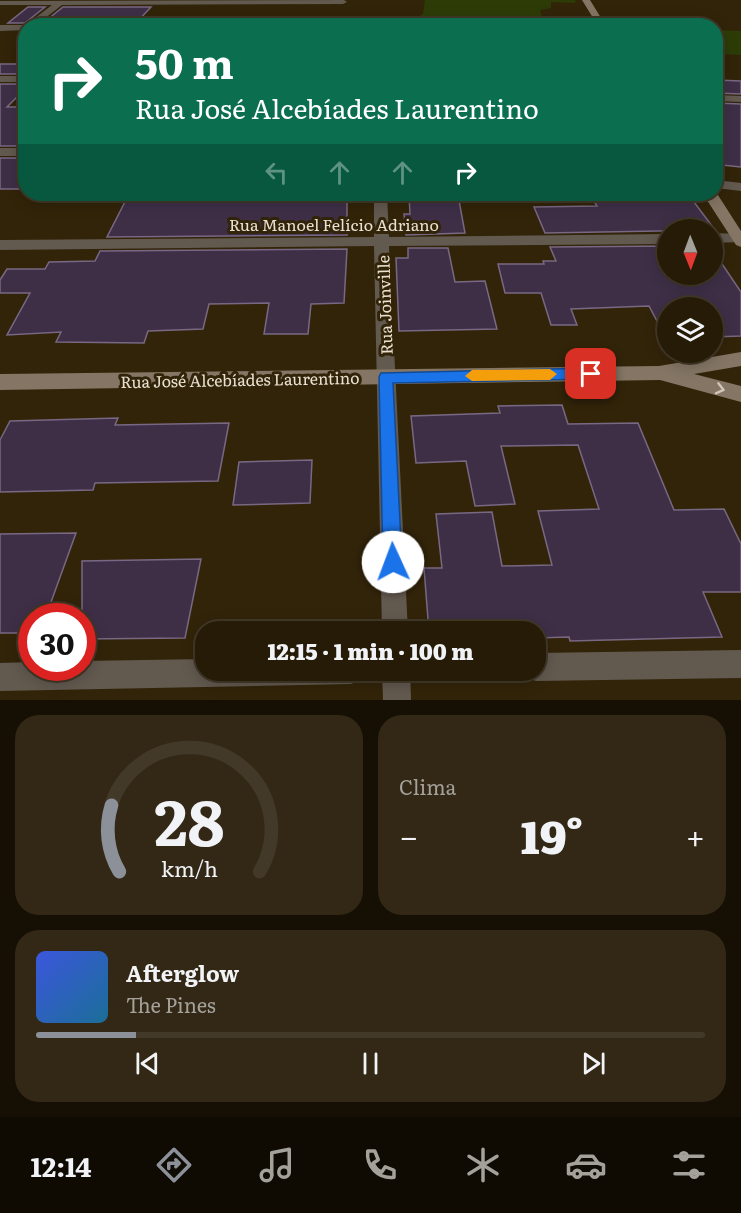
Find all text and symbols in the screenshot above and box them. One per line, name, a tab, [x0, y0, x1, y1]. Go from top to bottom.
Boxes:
text: 50 m	[135, 30, 234, 92]
icon: right	[36, 42, 114, 120]
text: Rua José Alcebíades Laurentino	[135, 87, 539, 127]
icon: left	[260, 156, 293, 189]
icon: ahead	[323, 156, 356, 189]
icon: ahead	[386, 156, 419, 189]
icon: right	[449, 156, 482, 189]
street label: Rua Manoel Felício Adriano	[229, 212, 439, 236]
north arrow	[657, 219, 723, 285]
map controls	[657, 219, 723, 363]
street label: Rua Joinville	[370, 255, 398, 355]
button: layers	[657, 297, 723, 363]
pin	[565, 348, 616, 399]
icon: arrive	[574, 357, 607, 390]
street label: Rua José Alcebíades Laurentino	[120, 365, 360, 393]
one-way arrow	[715, 381, 725, 394]
position arrow	[361, 530, 425, 594]
speed limit sign: 30	[18, 603, 96, 681]
text: 12:15 · 1 min · 100 m	[267, 634, 474, 667]
text: Clima	[399, 771, 456, 801]
text: 28	[154, 773, 224, 865]
text: 19°	[521, 801, 583, 868]
text: −	[399, 810, 418, 859]
text: +	[686, 810, 705, 859]
text: km/h	[160, 852, 218, 884]
text: Afterglow	[126, 956, 239, 989]
text: The Pines	[126, 989, 216, 1019]
icon: previous	[131, 1047, 164, 1080]
icon: pause	[354, 1047, 387, 1080]
icon: next	[577, 1047, 610, 1080]
icon: directions	[153, 1144, 195, 1186]
icon: music	[256, 1144, 298, 1186]
icon: phone	[359, 1144, 401, 1186]
icon: climate	[462, 1144, 504, 1186]
icon: car	[565, 1144, 607, 1186]
icon: filters	[668, 1144, 710, 1186]
text: 12:14	[31, 1145, 92, 1185]

